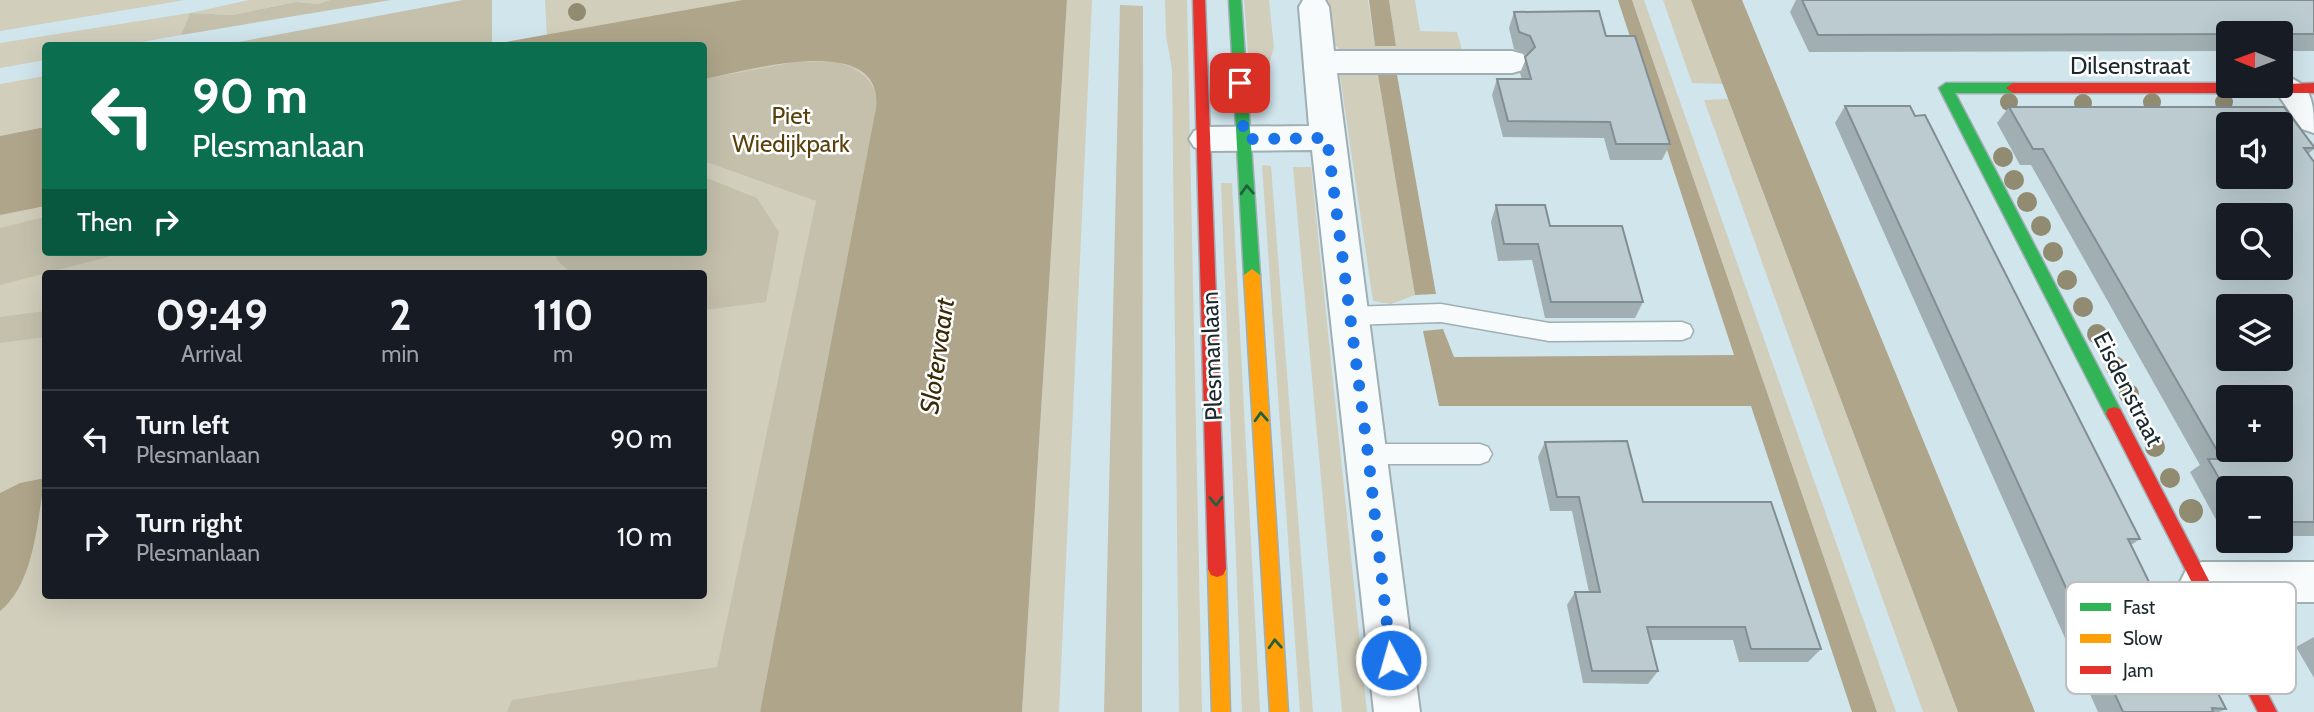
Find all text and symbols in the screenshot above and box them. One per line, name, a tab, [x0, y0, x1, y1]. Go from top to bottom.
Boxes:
north arrow	[2216, 21, 2292, 98]
map controls	[2216, 21, 2293, 553]
street label: Dilsenstraat	[2070, 51, 2190, 80]
pin	[1210, 53, 1270, 113]
icon: arrive	[1221, 64, 1259, 102]
text: 90 m	[192, 66, 308, 125]
icon: left	[77, 70, 168, 161]
park label: Piet Wiedijkpark	[732, 101, 850, 158]
button: sound	[2216, 112, 2293, 189]
text: Plesmanlaan	[192, 126, 365, 165]
one-way arrow	[1240, 184, 1255, 195]
icon: right	[147, 203, 185, 241]
button: search	[2216, 203, 2293, 280]
text: Then	[77, 206, 133, 238]
text: 09:49	[156, 289, 268, 341]
text: 2	[389, 289, 411, 341]
text: 110	[533, 289, 593, 341]
street label: Plesmanlaan	[1195, 291, 1228, 421]
button: layers	[2216, 294, 2293, 371]
water label: Slotervaart	[913, 295, 961, 416]
street label: Eisdenstraat	[2087, 327, 2170, 451]
text: Arrival	[181, 340, 242, 368]
text: min	[381, 340, 419, 368]
text: m	[553, 340, 573, 368]
button: +	[2216, 385, 2293, 462]
text: Turn left	[136, 409, 229, 441]
one-way arrow	[1254, 411, 1269, 422]
icon: left	[77, 420, 115, 458]
text: 90 m	[610, 423, 672, 455]
text: Plesmanlaan	[136, 441, 260, 469]
button: −	[2216, 476, 2293, 553]
one-way arrow	[1208, 496, 1223, 507]
text: Turn right	[136, 507, 242, 539]
icon: right	[77, 518, 115, 556]
text: 10 m	[617, 521, 672, 553]
text: Plesmanlaan	[136, 539, 260, 567]
legend	[2066, 582, 2296, 694]
text: Fast	[2123, 596, 2156, 619]
position arrow	[1354, 623, 1428, 697]
text: Slow	[2123, 627, 2163, 650]
one-way arrow	[1268, 638, 1283, 649]
text: Jam	[2122, 659, 2153, 682]

